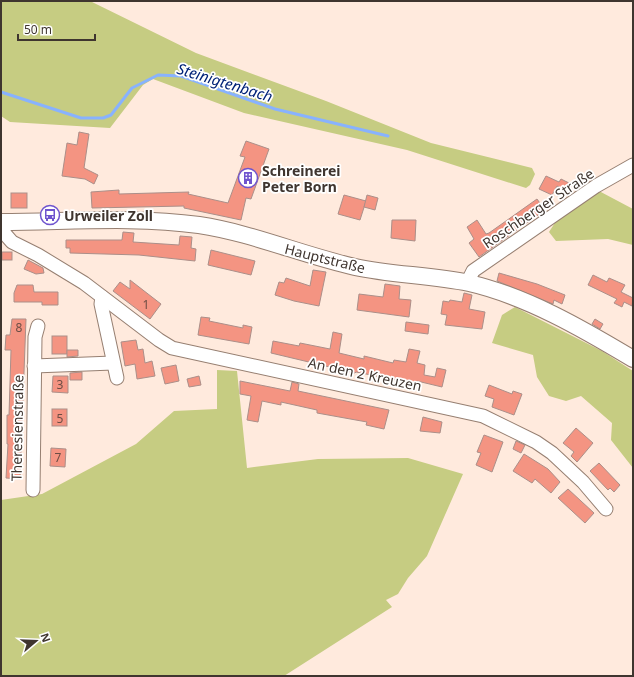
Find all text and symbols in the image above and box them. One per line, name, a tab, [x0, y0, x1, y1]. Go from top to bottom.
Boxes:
scale bar	[18, 16, 95, 42]
text: 50 m	[24, 21, 52, 38]
water label: Steinigtenbach	[175, 58, 275, 106]
place label: Schreinerei Peter Born	[262, 161, 341, 196]
street label: Roschberger Straße	[479, 164, 597, 252]
building icon: Schreinerei Peter Born	[237, 167, 259, 189]
bus stop icon: Urweiler Zoll	[39, 204, 61, 226]
place label: Urweiler Zoll	[64, 206, 153, 225]
street label: Hauptstraße	[283, 239, 367, 277]
house number: 1	[143, 296, 149, 313]
house number: 8	[16, 319, 23, 336]
street label: An den 2 Kreuzen	[307, 353, 423, 395]
street label: Theresienstraße	[7, 375, 27, 481]
house number: 3	[57, 376, 64, 393]
house number: 5	[57, 410, 64, 427]
house number: 7	[55, 449, 62, 466]
north arrow	[16, 621, 56, 661]
text: N	[37, 631, 54, 644]

